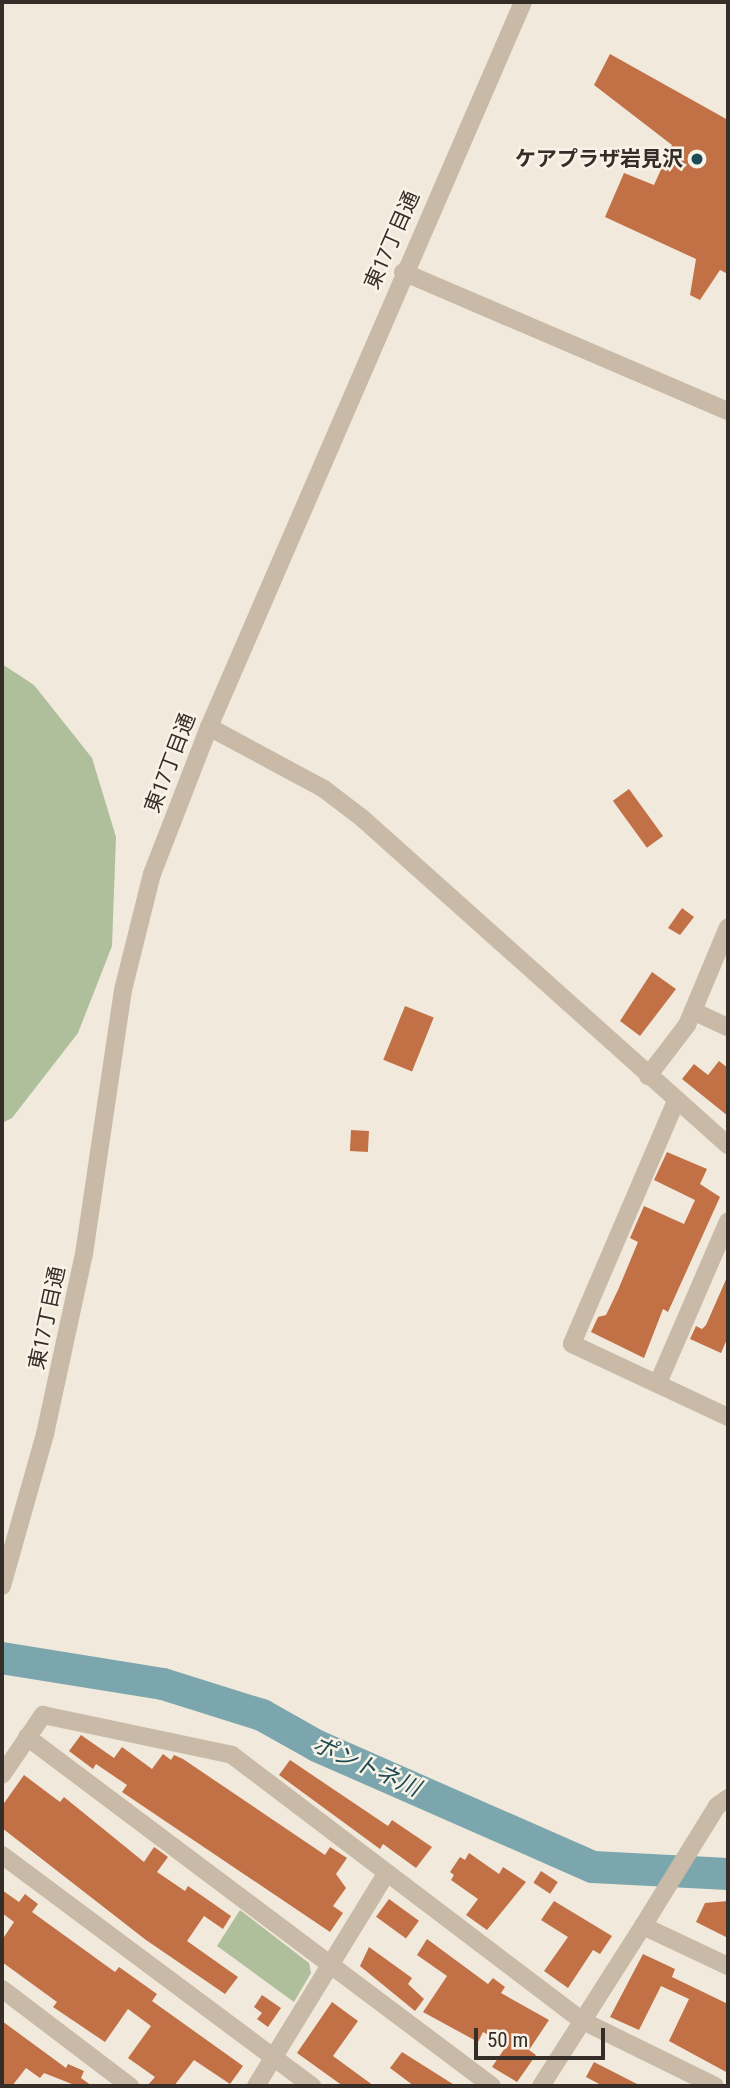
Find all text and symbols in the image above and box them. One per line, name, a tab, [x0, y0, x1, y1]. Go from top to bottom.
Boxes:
place label: ケアプラザ岩見沢	[515, 146, 683, 172]
marker: ケアプラザ岩見沢	[689, 151, 705, 167]
street label: 東17丁目通	[359, 187, 425, 293]
street label: 東17丁目通	[139, 710, 201, 816]
street label: 東17丁目通	[24, 1264, 70, 1372]
water label: ポントネ川	[308, 1731, 424, 1803]
scale bar	[478, 2014, 609, 2058]
text: 50 m	[487, 2028, 528, 2052]

